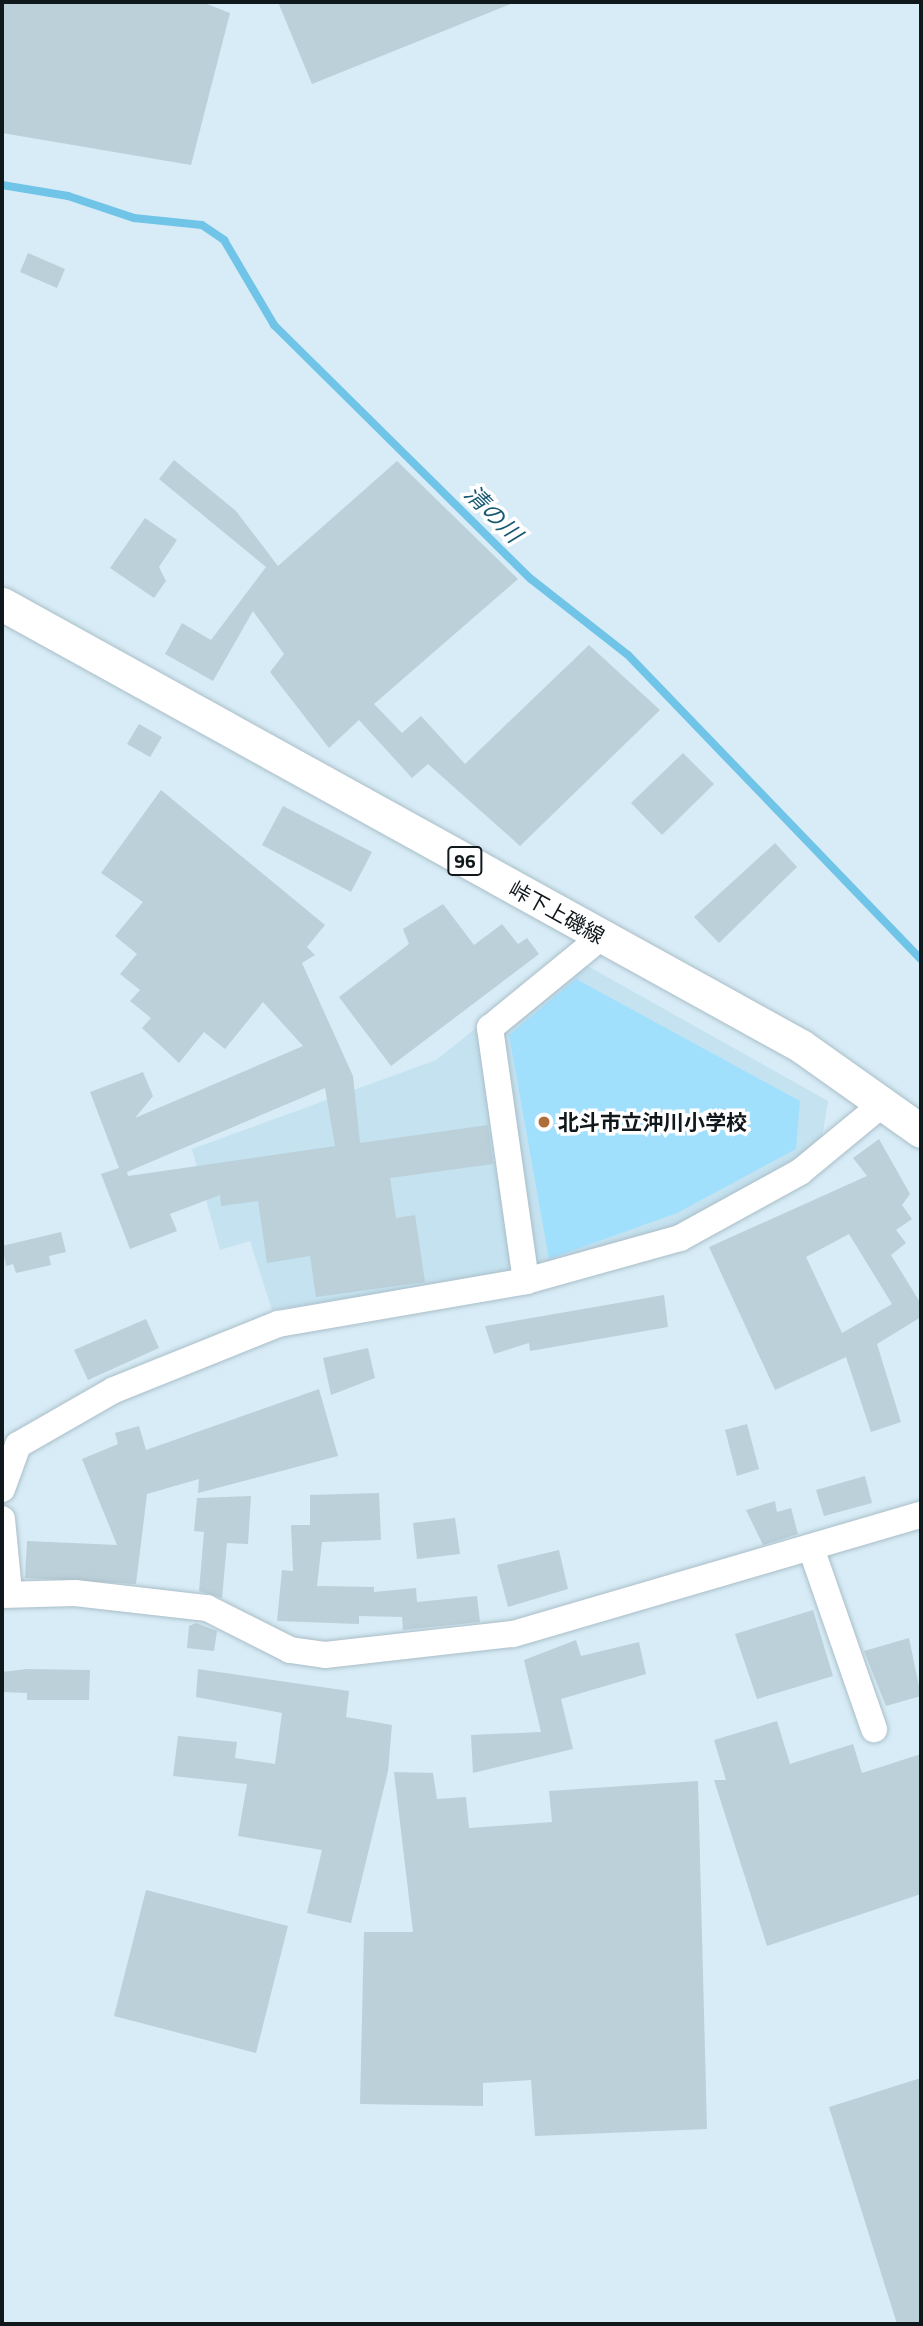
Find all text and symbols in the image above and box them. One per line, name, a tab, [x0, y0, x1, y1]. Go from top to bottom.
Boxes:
water label: 清の川	[459, 480, 527, 548]
road number: 96	[446, 846, 484, 876]
street label: 峠下上磯線	[505, 876, 609, 948]
place label: 北斗市立沖川小学校	[558, 1109, 747, 1135]
marker: 北斗市立沖川小学校	[536, 1114, 552, 1130]

